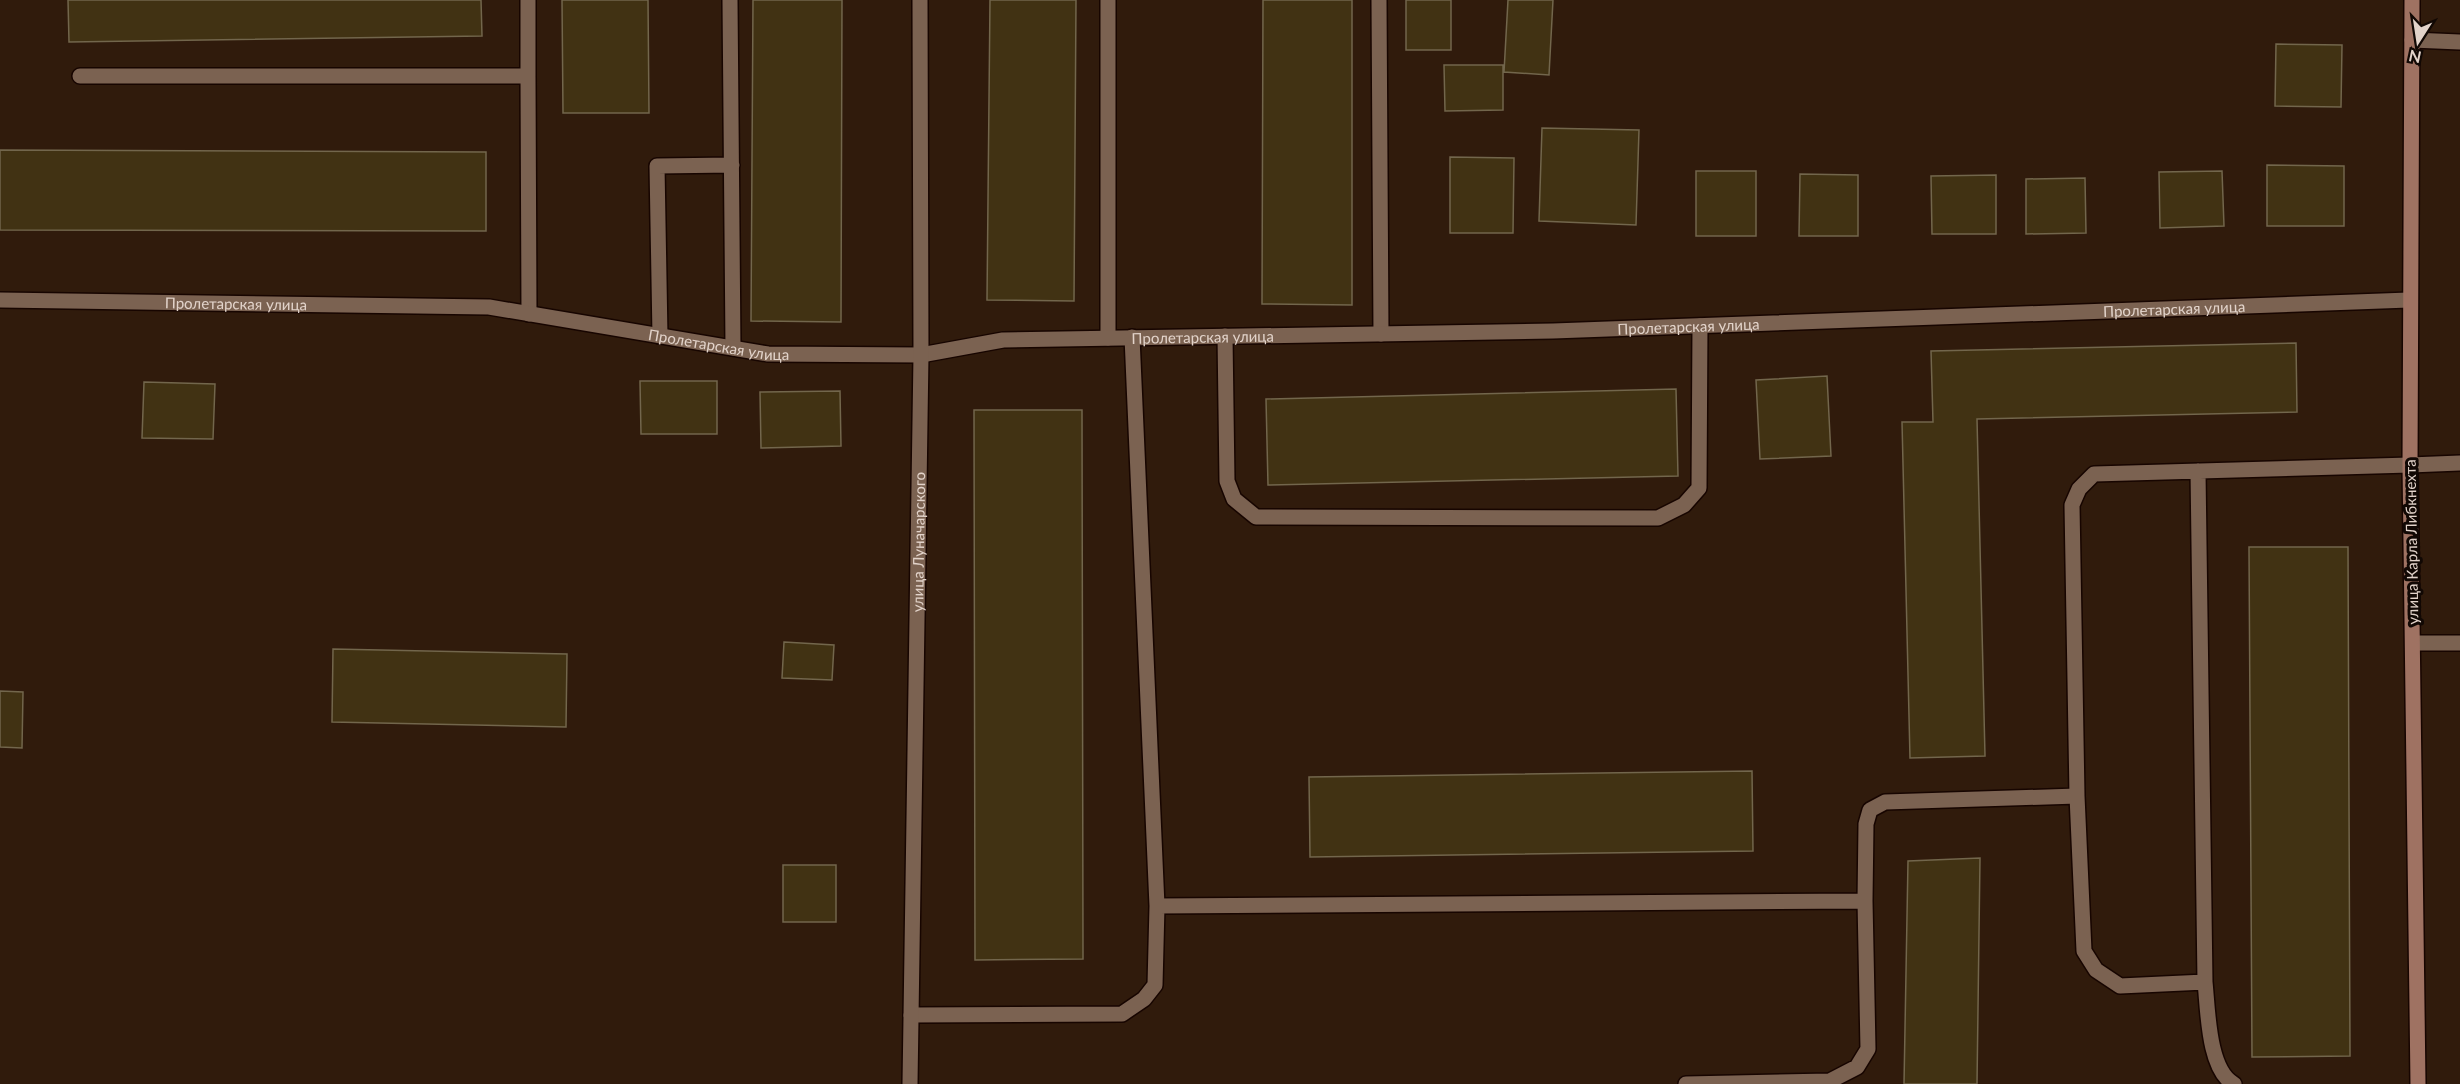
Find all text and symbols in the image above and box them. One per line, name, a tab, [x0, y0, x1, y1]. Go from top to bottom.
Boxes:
north arrow	[2388, 12, 2448, 72]
text: N	[2407, 47, 2423, 68]
street label: Пролетарская улица	[165, 293, 307, 313]
street label: Пролетарская улица	[2103, 297, 2246, 320]
street label: Пролетарская улица	[1617, 315, 1760, 338]
street label: Пролетарская улица	[647, 325, 789, 363]
street label: Пролетарская улица	[1131, 327, 1274, 347]
street label: улица Карла Либкнехта	[2401, 459, 2421, 625]
street label: улица Луначарского	[908, 472, 928, 612]

